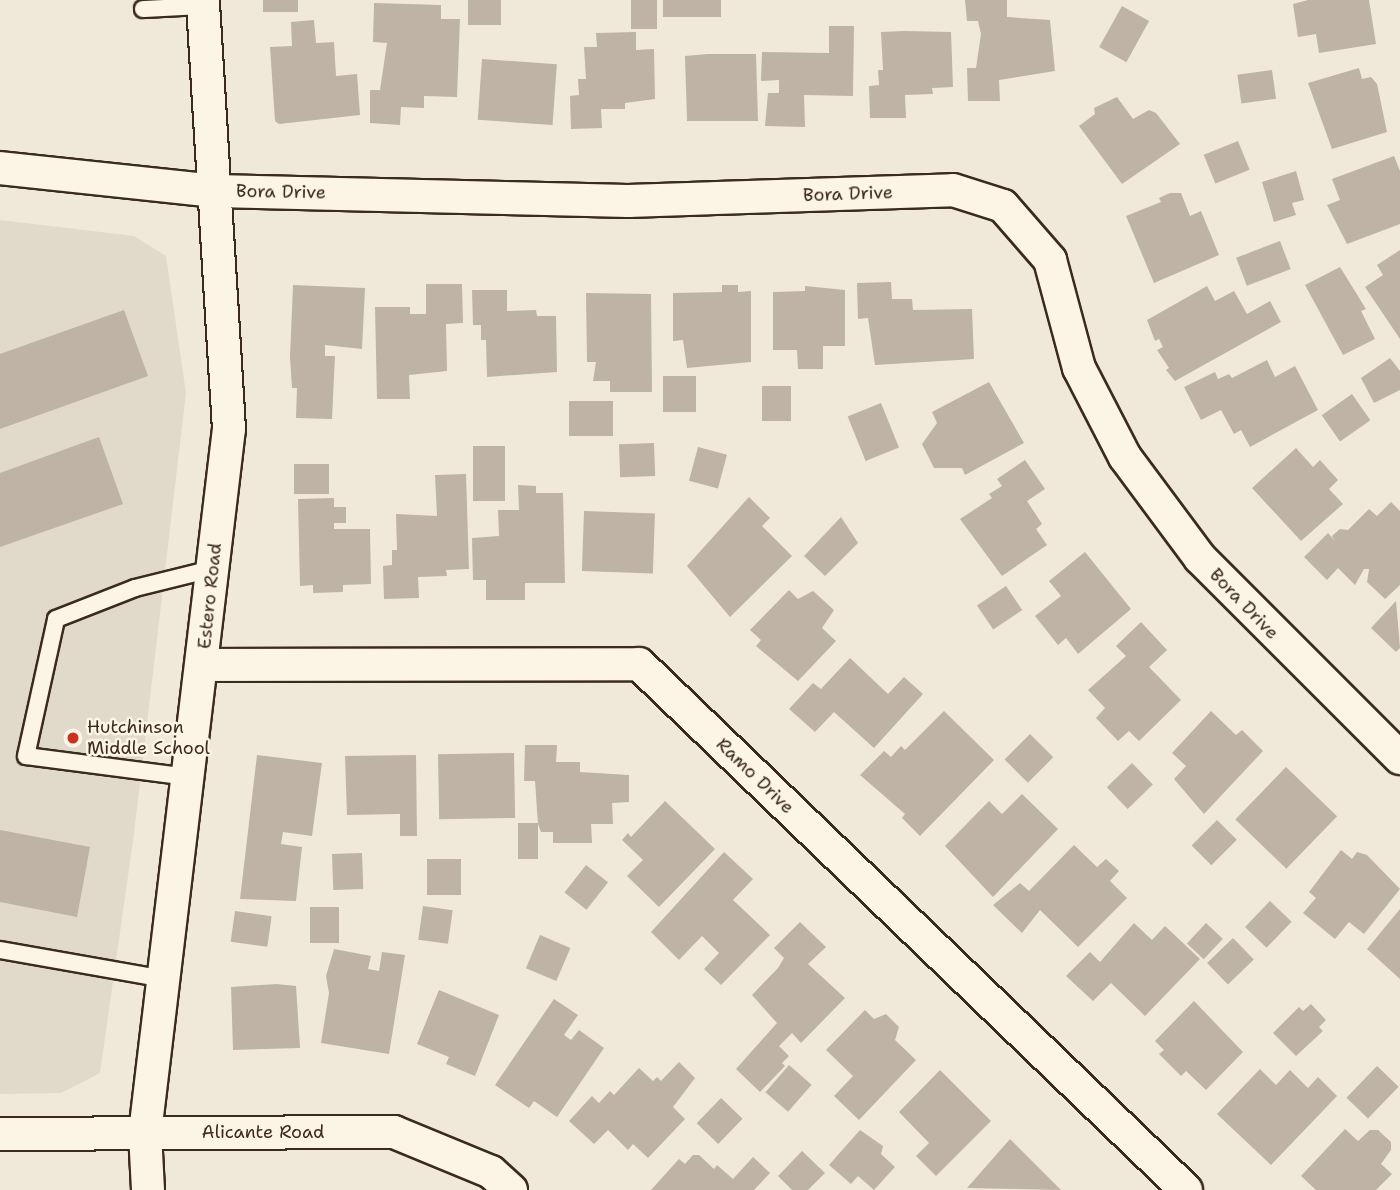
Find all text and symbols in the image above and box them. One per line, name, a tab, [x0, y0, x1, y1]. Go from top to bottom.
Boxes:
street label: Bora Drive	[236, 180, 326, 204]
street label: Bora Drive	[803, 182, 893, 206]
street label: Estero Road	[194, 542, 226, 650]
street label: Bora Drive	[1205, 564, 1283, 644]
place label: Hutchinson Middle School	[87, 717, 210, 760]
marker: Hutchinson Middle School	[65, 730, 81, 746]
street label: Ramo Drive	[712, 734, 798, 818]
street label: Alicante Road	[202, 1121, 324, 1143]

